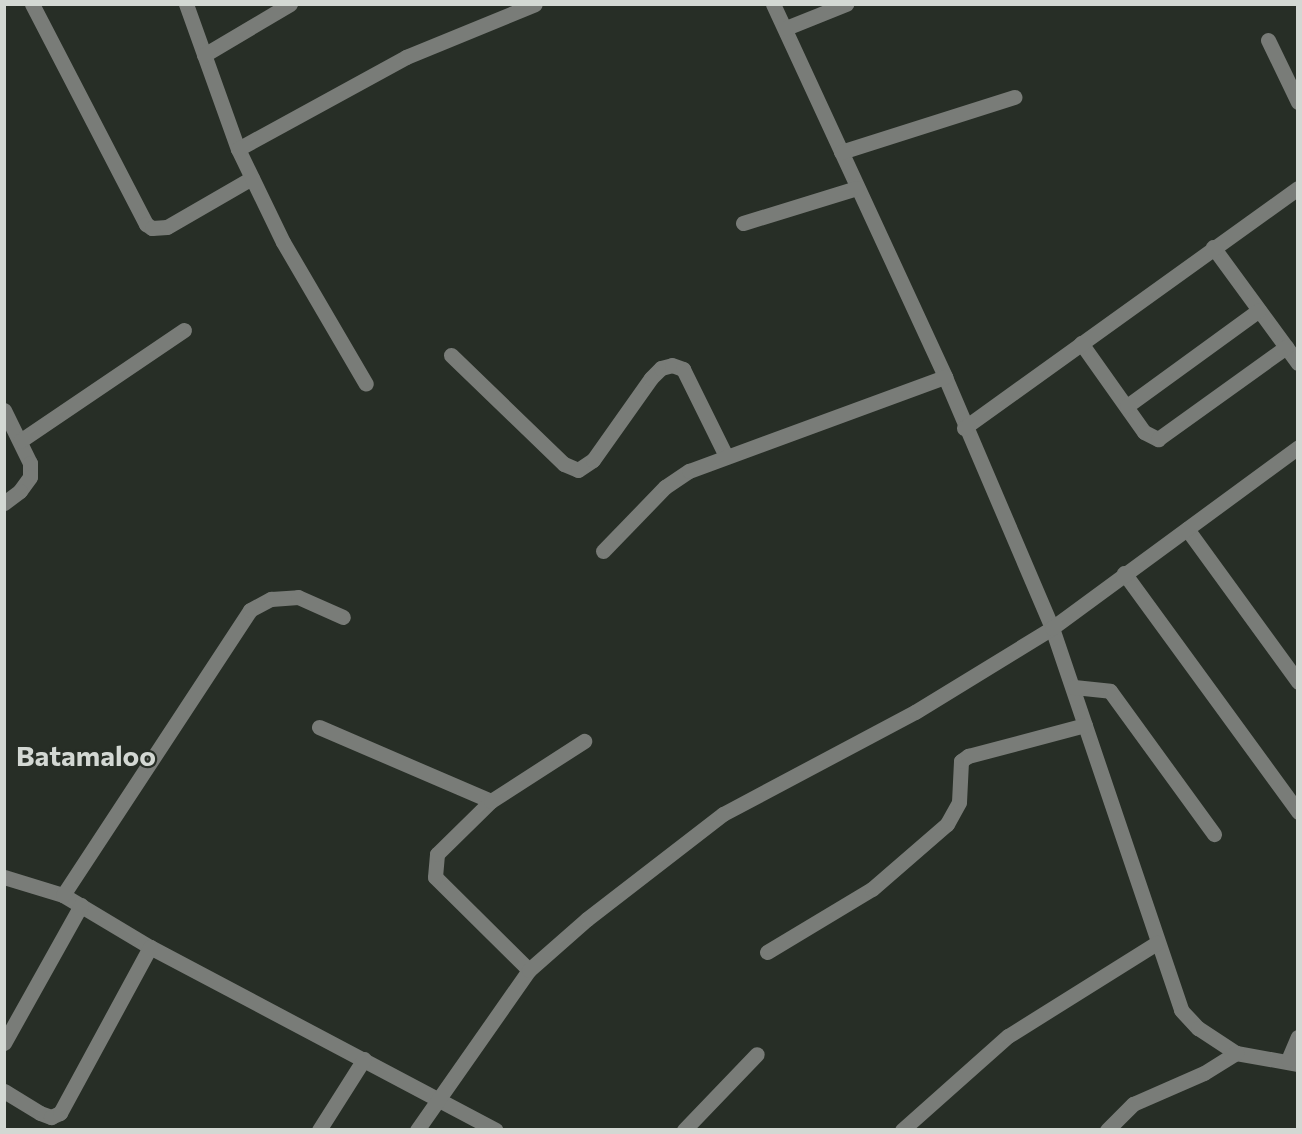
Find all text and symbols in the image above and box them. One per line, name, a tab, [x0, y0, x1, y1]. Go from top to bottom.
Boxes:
district label: Batamaloo	[16, 738, 156, 772]

